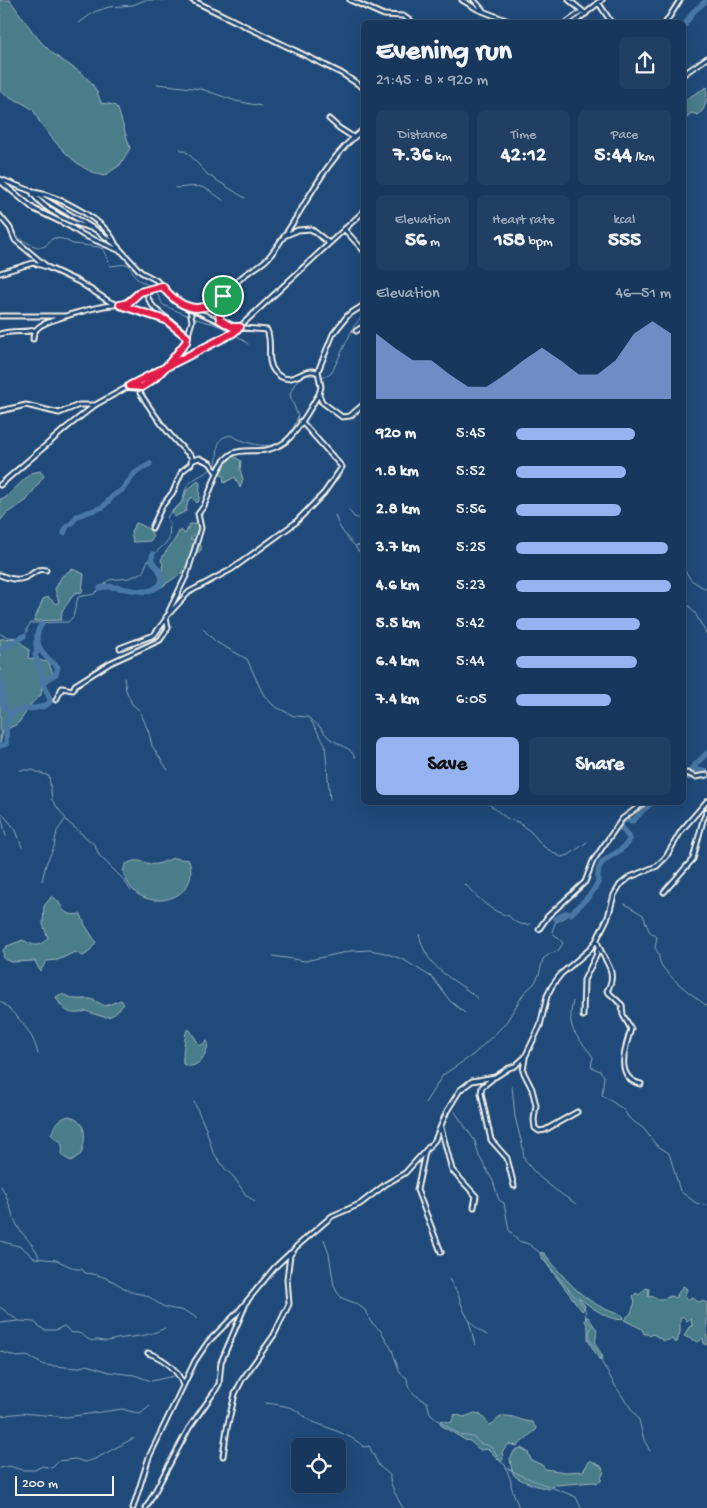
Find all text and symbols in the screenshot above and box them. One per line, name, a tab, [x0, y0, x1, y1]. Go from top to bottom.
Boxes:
text: Evening run	[376, 36, 512, 69]
button: share	[619, 37, 671, 89]
text: 21:45 · 8 × 920 m	[376, 72, 488, 91]
text: Distance	[398, 127, 447, 144]
text: Time	[511, 127, 536, 144]
text: Pace	[611, 127, 638, 144]
text: 7.36	[393, 144, 432, 169]
text: 42:12	[501, 144, 546, 169]
text: 5:44	[594, 144, 632, 169]
text: km	[432, 149, 452, 166]
text: /km	[632, 149, 655, 166]
text: Elevation	[395, 212, 450, 229]
text: Heart rate	[492, 212, 555, 229]
text: kcal	[614, 212, 635, 229]
text: 56	[405, 229, 427, 254]
text: 158	[494, 229, 525, 254]
text: 555	[608, 229, 641, 254]
text: m	[427, 234, 440, 251]
text: bpm	[525, 234, 553, 251]
pin	[202, 275, 244, 317]
icon: arrive	[209, 282, 237, 310]
text: Elevation	[376, 285, 440, 304]
text: 46–51 m	[615, 285, 671, 304]
text: 920 m	[376, 425, 416, 444]
text: 5:45	[456, 425, 485, 444]
text: 1.8 km	[376, 463, 419, 482]
text: 5:52	[456, 463, 486, 482]
text: 2.8 km	[376, 501, 420, 520]
text: 5:56	[456, 501, 486, 520]
text: 3.7 km	[376, 539, 420, 558]
text: 5:25	[456, 539, 486, 558]
text: 4.6 km	[376, 577, 419, 596]
text: 5:23	[456, 577, 486, 596]
text: 5.5 km	[376, 615, 420, 634]
text: 5:42	[456, 615, 485, 634]
text: 6.4 km	[376, 653, 419, 672]
text: 5:44	[456, 653, 485, 672]
text: 7.4 km	[376, 691, 419, 710]
text: 6:05	[456, 691, 487, 710]
button: Save	[376, 737, 519, 795]
button: Share	[529, 737, 671, 795]
map controls	[291, 1438, 346, 1493]
button: locate	[291, 1438, 346, 1493]
scale bar	[15, 1473, 114, 1496]
text: 200 m	[22, 1476, 58, 1493]

